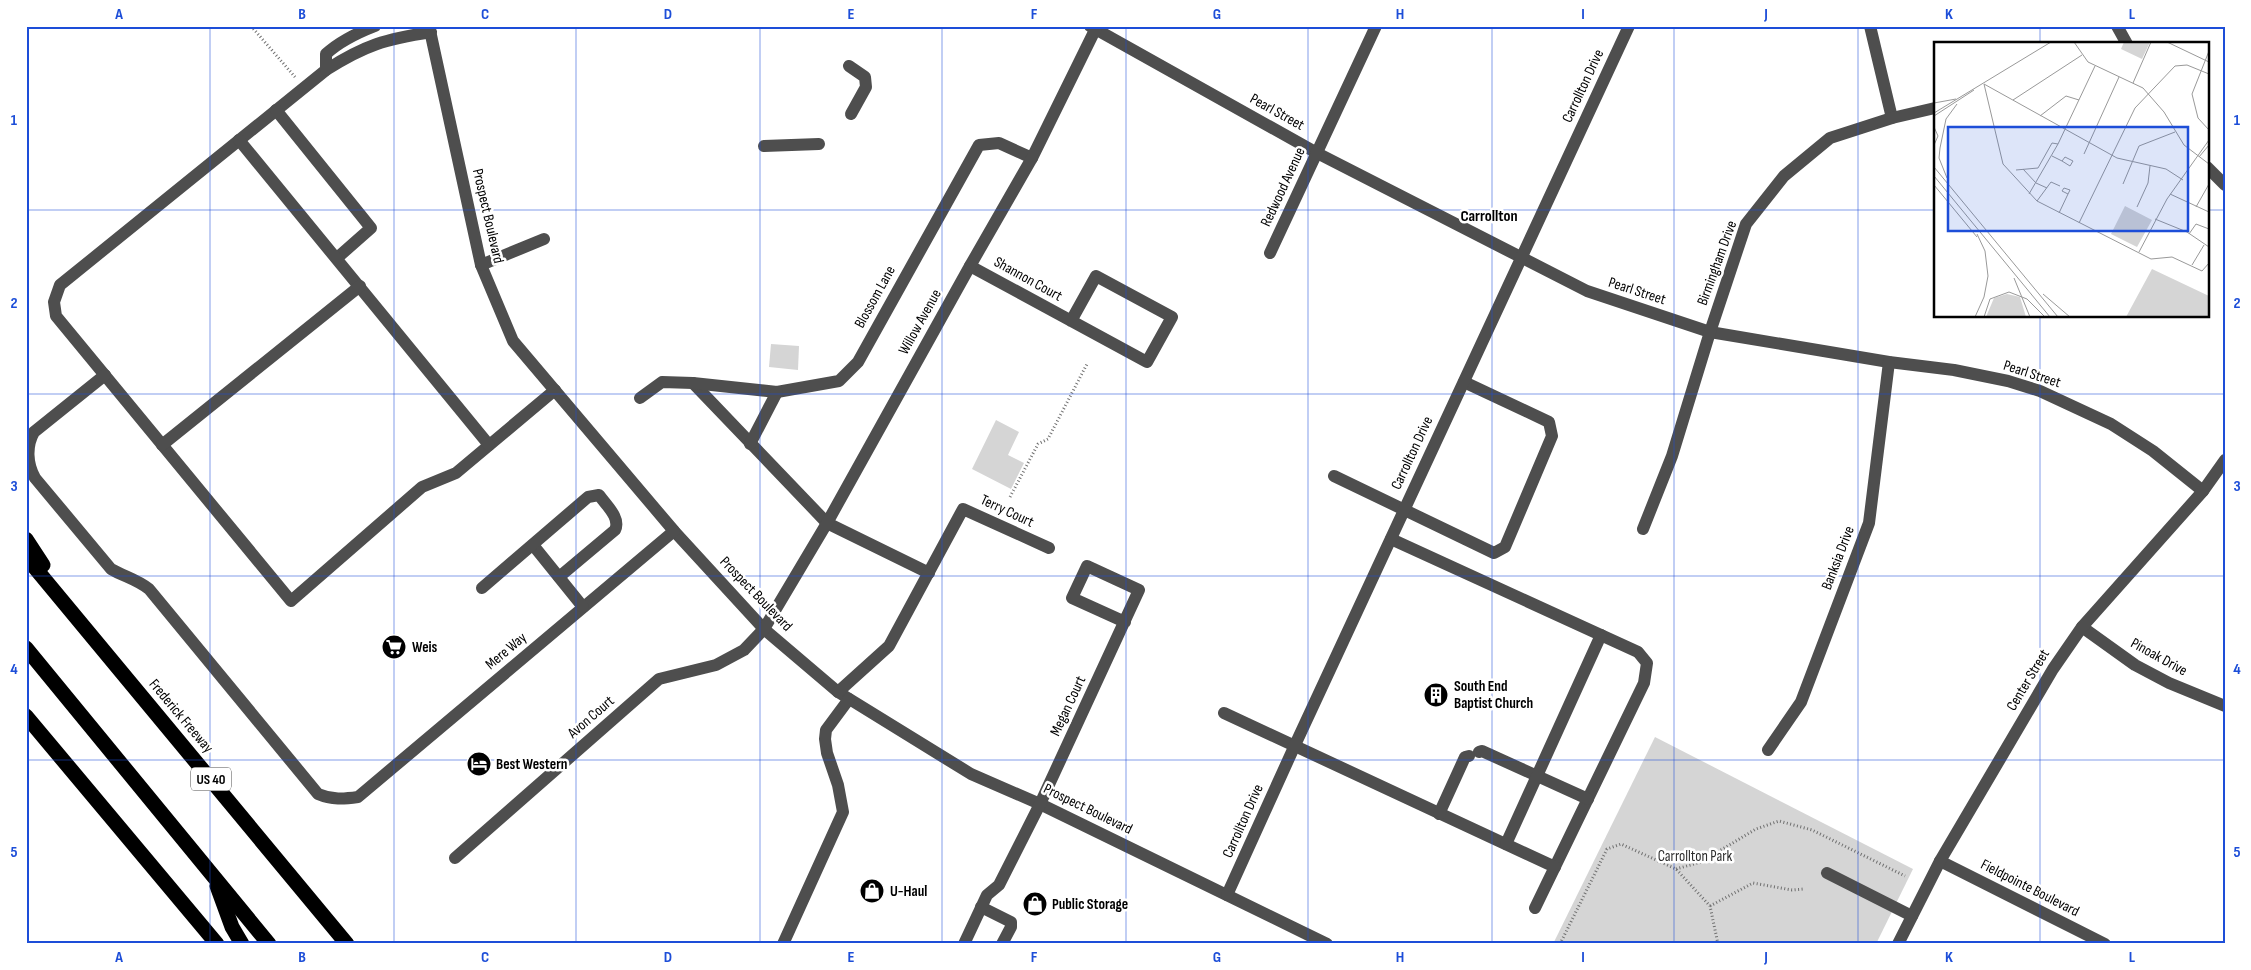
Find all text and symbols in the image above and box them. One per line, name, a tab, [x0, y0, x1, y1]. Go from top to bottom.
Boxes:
text: A	[114, 5, 123, 24]
text: B	[298, 5, 306, 24]
text: C	[481, 5, 489, 24]
text: D	[664, 5, 672, 24]
text: E	[848, 5, 855, 24]
text: F	[1031, 5, 1038, 24]
text: G	[1213, 5, 1221, 24]
text: H	[1396, 5, 1404, 24]
text: I	[1581, 5, 1585, 24]
text: J	[1763, 5, 1768, 24]
text: K	[1945, 5, 1953, 24]
text: L	[2129, 5, 2136, 24]
inset map	[1934, 42, 2208, 318]
street label: Carrollton Drive	[1558, 46, 1608, 126]
street label: Pearl Street	[1246, 89, 1308, 135]
text: 1	[11, 111, 18, 130]
text: 1	[2234, 111, 2241, 130]
street label: Redwood Avenue	[1256, 144, 1310, 230]
street label: Prospect Boulevard	[468, 167, 508, 265]
district label: Carrollton	[1460, 207, 1518, 226]
street label: Birmingham Drive	[1693, 218, 1741, 308]
street label: Shannon Court	[991, 252, 1066, 306]
street label: Blossom Lane	[850, 263, 900, 331]
street label: Pearl Street	[1606, 273, 1669, 309]
street label: Willow Avenue	[894, 286, 946, 358]
text: 2	[10, 294, 18, 313]
text: 2	[2233, 294, 2241, 313]
street label: Pearl Street	[2001, 356, 2064, 392]
street label: Carrollton Drive	[1387, 413, 1437, 493]
text: 3	[10, 477, 18, 496]
text: 3	[2233, 477, 2241, 496]
street label: Terry Court	[977, 490, 1037, 532]
street label: Banksia Drive	[1817, 523, 1859, 593]
street label: Prospect Boulevard	[716, 553, 796, 635]
street label: Mere Way	[481, 628, 531, 674]
supermarket icon: Weis	[381, 634, 407, 660]
street label: Pinoak Drive	[2127, 634, 2191, 680]
place label: Weis	[412, 638, 438, 657]
street label: Center Street	[2002, 645, 2054, 714]
text: 4	[10, 660, 18, 679]
text: 4	[2233, 660, 2241, 679]
street label: Megan Court	[1046, 673, 1090, 739]
street label: Frederick Freeway	[145, 675, 218, 757]
place label: South End Baptist Church	[1454, 677, 1533, 713]
building icon: South End Baptist Church	[1423, 682, 1449, 708]
street label: Avon Court	[563, 691, 619, 743]
hotel icon: Best Western	[466, 751, 492, 777]
place label: Best Western	[496, 755, 567, 774]
road number: US 40	[191, 768, 231, 791]
street label: Prospect Boulevard	[1040, 779, 1136, 839]
street label: Carrollton Drive	[1218, 781, 1268, 861]
text: 5	[10, 843, 18, 862]
text: 5	[2233, 843, 2241, 862]
park label: Carrollton Park	[1658, 847, 1732, 866]
street label: Fieldpointe Boulevard	[1978, 855, 2082, 921]
shop icon: U-Haul	[859, 878, 885, 904]
place label: U-Haul	[890, 882, 927, 901]
shop icon: Public Storage	[1022, 891, 1048, 917]
place label: Public Storage	[1052, 895, 1128, 914]
text: A	[114, 948, 123, 967]
text: B	[298, 948, 306, 967]
text: C	[481, 948, 489, 967]
text: D	[664, 948, 672, 967]
text: E	[848, 948, 855, 967]
text: F	[1031, 948, 1038, 967]
text: G	[1213, 948, 1221, 967]
text: H	[1396, 948, 1404, 967]
text: I	[1581, 948, 1585, 967]
text: J	[1763, 948, 1768, 967]
text: K	[1945, 948, 1953, 967]
text: L	[2129, 948, 2136, 967]

